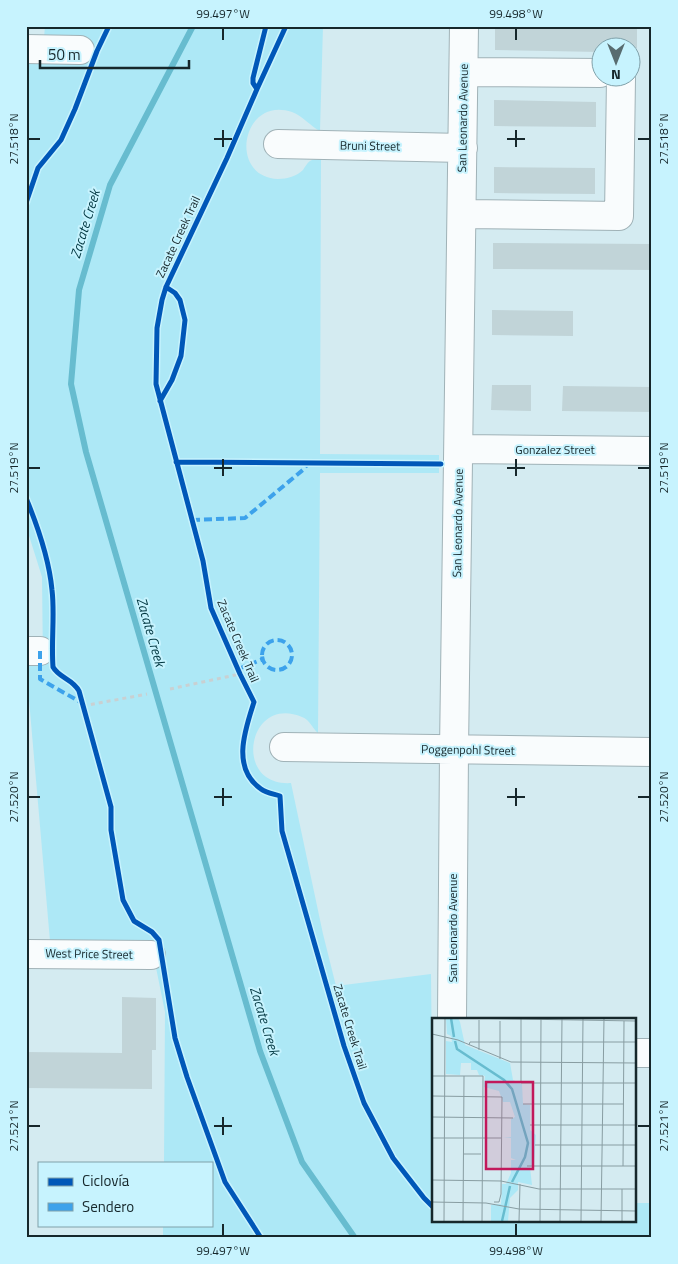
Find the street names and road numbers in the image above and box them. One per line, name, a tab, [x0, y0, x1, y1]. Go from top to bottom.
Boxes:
street label: San Leonardo Avenue	[452, 63, 473, 173]
street label: Bruni Street	[340, 135, 401, 156]
street label: Zacate Creek Trail	[150, 193, 205, 281]
street label: Gonzalez Street	[515, 440, 596, 459]
street label: San Leonardo Avenue	[447, 468, 468, 578]
street label: Zacate Creek Trail	[212, 596, 264, 685]
street label: Poggenpohl Street	[421, 739, 516, 760]
street label: San Leonardo Avenue	[443, 874, 462, 983]
street label: West Price Street	[45, 943, 134, 964]
street label: Zacate Creek Trail	[328, 982, 372, 1072]

